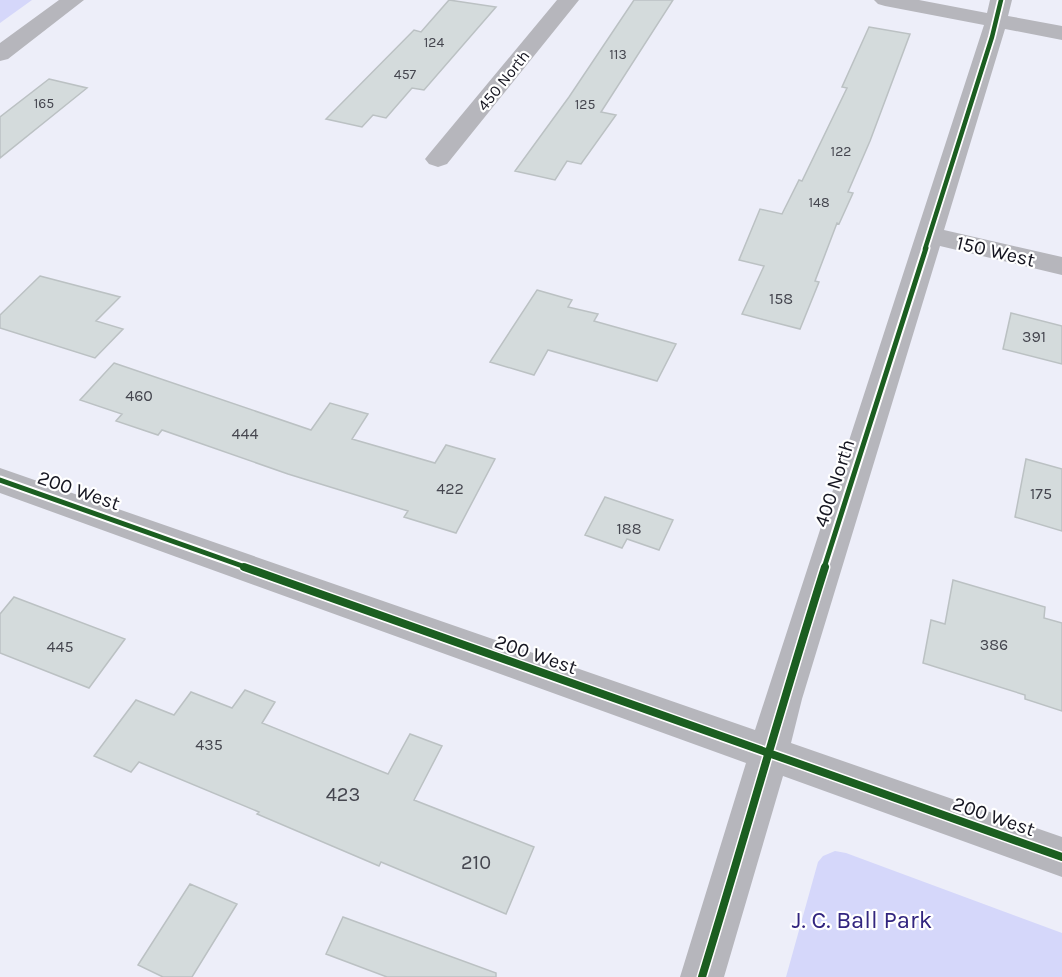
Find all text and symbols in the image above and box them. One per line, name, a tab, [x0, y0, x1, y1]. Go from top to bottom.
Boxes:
house number: 124	[424, 34, 444, 51]
street label: 450 North	[473, 46, 534, 114]
house number: 113	[609, 46, 627, 63]
house number: 457	[394, 66, 417, 83]
house number: 165	[34, 95, 54, 112]
house number: 125	[575, 96, 595, 113]
house number: 122	[831, 143, 851, 160]
house number: 148	[808, 194, 830, 211]
street label: 150 West	[954, 231, 1038, 272]
house number: 158	[769, 289, 793, 308]
house number: 391	[1022, 327, 1046, 346]
house number: 460	[125, 386, 153, 405]
house number: 444	[232, 424, 258, 443]
street label: 400 North	[809, 436, 859, 530]
street label: 200 West	[35, 466, 124, 515]
house number: 422	[436, 479, 464, 498]
house number: 175	[1030, 484, 1052, 503]
house number: 188	[617, 519, 641, 538]
street label: 200 West	[492, 630, 581, 679]
house number: 386	[980, 635, 1008, 654]
house number: 445	[47, 637, 73, 656]
house number: 435	[195, 735, 223, 754]
house number: 423	[326, 783, 360, 806]
street label: 200 West	[950, 792, 1039, 841]
house number: 210	[461, 851, 491, 874]
park label: J. C. Ball Park	[792, 906, 932, 934]

